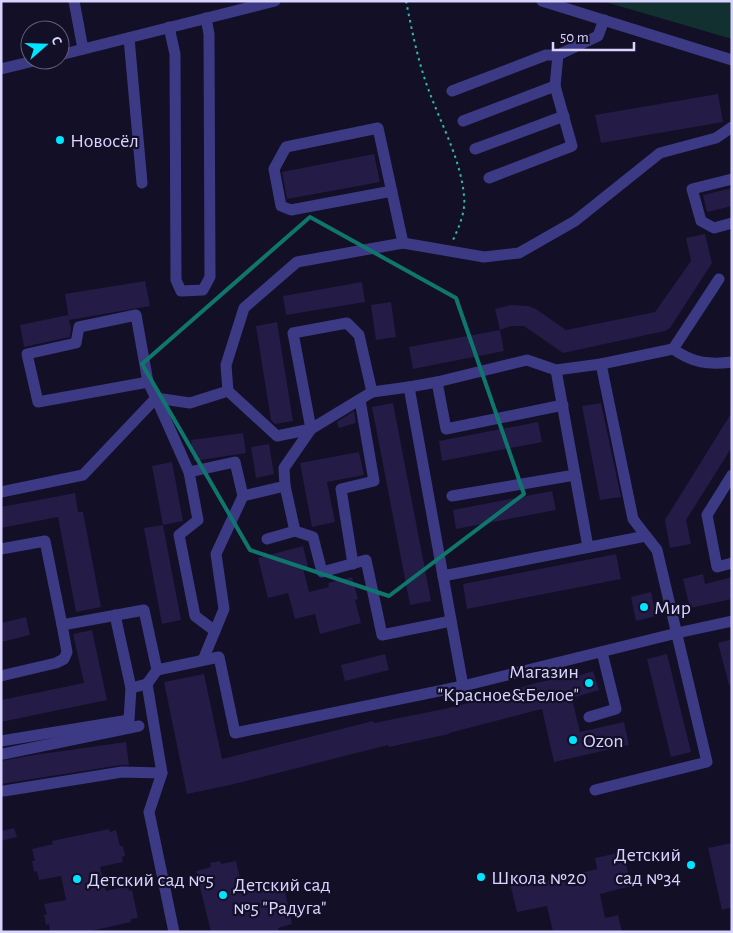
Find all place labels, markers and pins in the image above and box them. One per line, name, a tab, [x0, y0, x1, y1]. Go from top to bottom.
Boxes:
place label: Новосёл	[70, 131, 139, 151]
marker: Новосёл	[54, 134, 66, 146]
place label: Мир	[654, 598, 691, 618]
marker: Мир	[638, 601, 650, 613]
place label: Магазин "Красное&Белое"	[437, 662, 579, 705]
marker: Магазин "Красное&Белое"	[583, 677, 595, 689]
place label: Ozon	[583, 731, 624, 751]
marker: Ozon	[567, 734, 579, 746]
place label: Детский сад №34	[614, 845, 681, 888]
marker: Детский сад №34	[685, 859, 697, 871]
place label: Школа №20	[491, 868, 587, 888]
place label: Детский сад №5	[87, 870, 214, 890]
marker: Школа №20	[475, 871, 487, 883]
marker: Детский сад №5	[71, 873, 83, 885]
place label: Детский сад №5 "Радуга"	[233, 875, 331, 918]
marker: Детский сад №5 "Радуга"	[217, 889, 229, 901]

